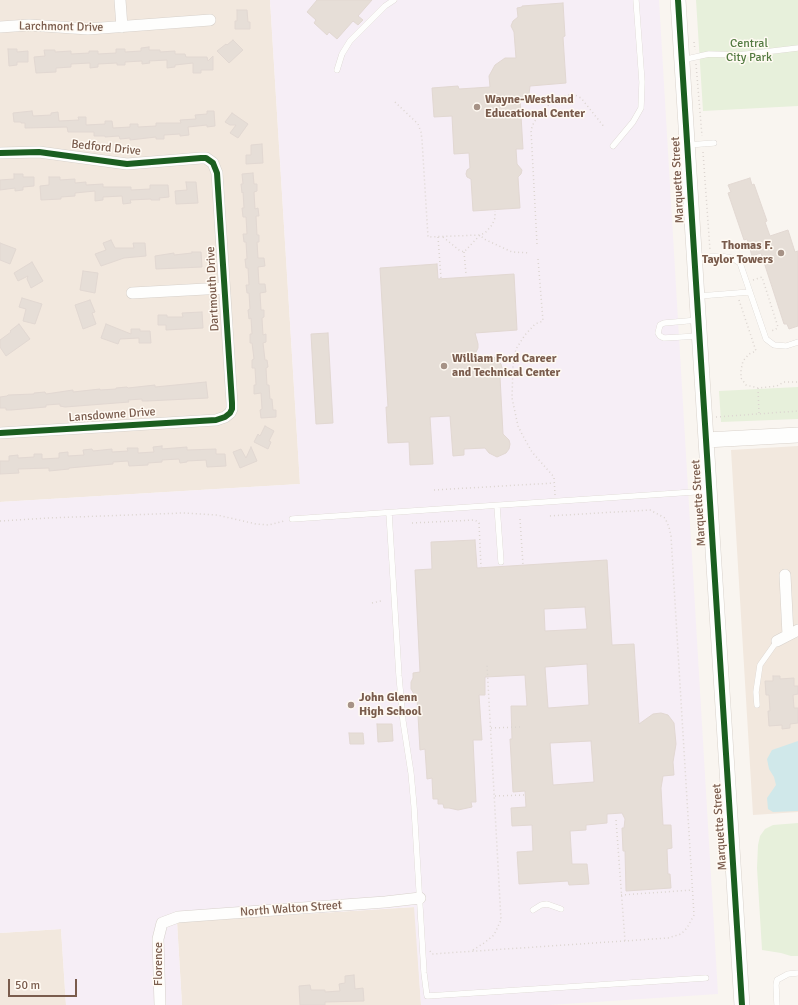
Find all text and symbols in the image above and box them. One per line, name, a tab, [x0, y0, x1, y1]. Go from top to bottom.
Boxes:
street label: Larchmont Drive	[19, 19, 103, 35]
park label: Central City Park	[726, 37, 772, 65]
place label: Wayne-Westland Educational Center	[485, 93, 585, 121]
marker: Wayne-Westland Educational Center	[472, 102, 482, 112]
street label: Marquette Street	[669, 136, 687, 224]
street label: Bedford Drive	[70, 137, 142, 159]
place label: Thomas F. Taylor Towers	[702, 239, 773, 267]
street label: Dartmouth Drive	[204, 246, 222, 332]
marker: Thomas F. Taylor Towers	[776, 248, 786, 258]
place label: William Ford Career and Technical Center	[452, 352, 560, 380]
marker: William Ford Career and Technical Center	[439, 361, 449, 371]
street label: Lansdowne Drive	[68, 405, 156, 425]
street label: Marquette Street	[689, 459, 709, 547]
place label: John Glenn High School	[359, 691, 422, 719]
marker: John Glenn High School	[346, 700, 356, 710]
street label: Marquette Street	[710, 783, 730, 871]
street label: North Walton Street	[239, 898, 343, 920]
street label: Florence	[152, 942, 166, 986]
scale bar	[10, 971, 79, 997]
text: 50 m	[15, 978, 40, 993]

